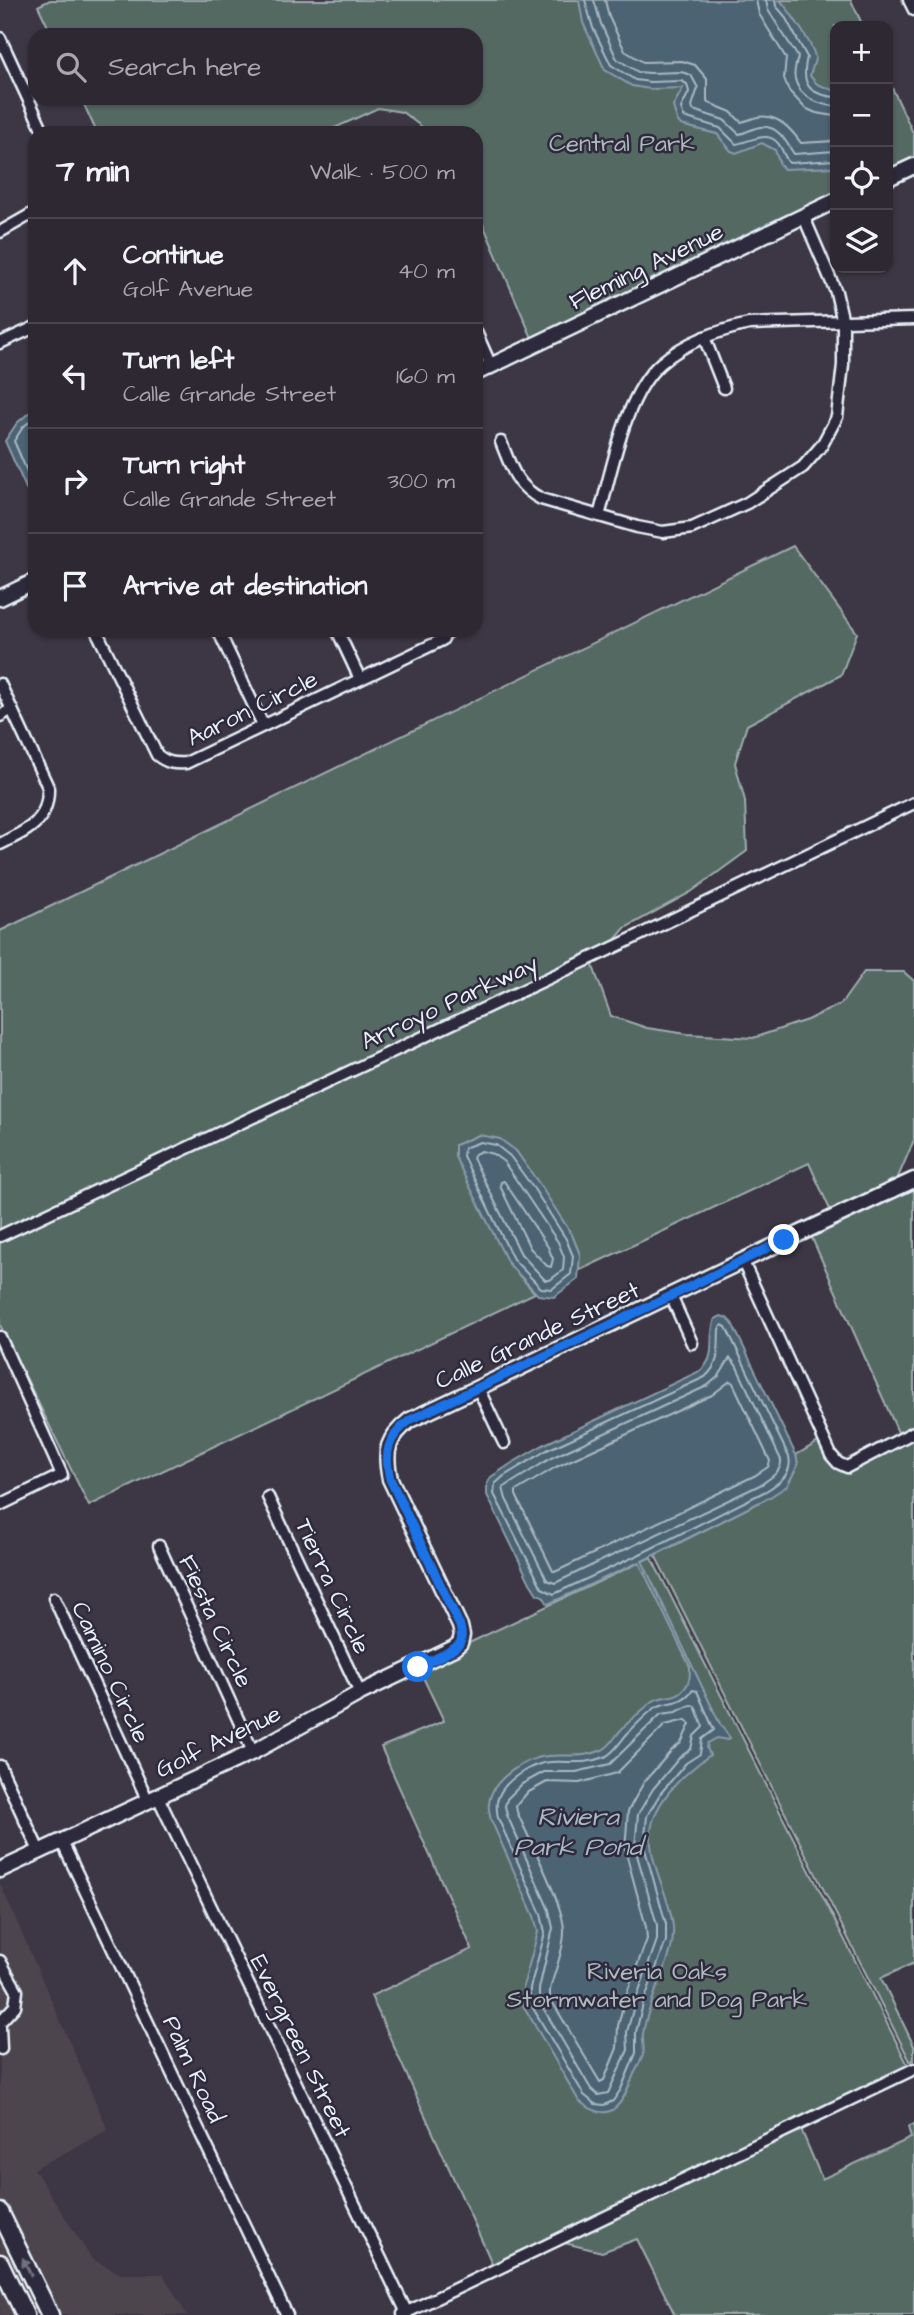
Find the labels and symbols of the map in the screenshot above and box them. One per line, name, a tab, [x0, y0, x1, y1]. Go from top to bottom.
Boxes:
park label: Central Park	[549, 127, 695, 161]
street label: Fleming Avenue	[564, 215, 730, 320]
street label: Aaron Circle	[181, 663, 324, 755]
street label: Arroyo Parkway	[355, 947, 544, 1060]
route end	[768, 1224, 799, 1255]
street label: Calle Grande Street	[429, 1273, 646, 1398]
street label: Tierra Circle	[286, 1513, 378, 1660]
street label: Fiesta Circle	[170, 1550, 261, 1693]
street label: Camino Circle	[62, 1596, 158, 1749]
route start	[402, 1651, 433, 1682]
street label: Golf Avenue	[150, 1697, 287, 1787]
water label: Riviera Park Pond	[514, 1799, 647, 1865]
street label: Evergreen Street	[240, 1949, 359, 2145]
park label: Riveria Oaks Stormwater and Dog Park	[507, 1955, 807, 2018]
street label: Palm Road	[153, 2010, 233, 2129]
one-way arrow	[21, 2257, 33, 2277]

